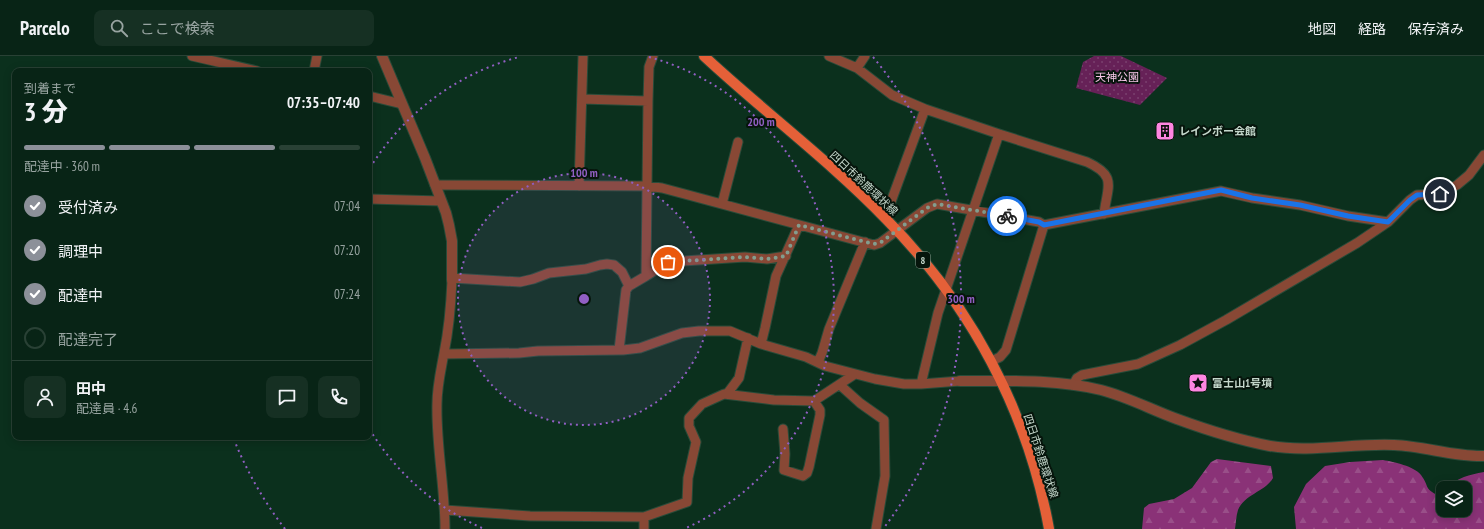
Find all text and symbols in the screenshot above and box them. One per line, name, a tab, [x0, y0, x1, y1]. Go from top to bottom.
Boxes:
search box	[94, 10, 374, 46]
text: Parcelo	[20, 16, 70, 40]
icon: search	[108, 17, 130, 39]
text: ここで検索	[140, 19, 215, 38]
text: 地図	[1308, 20, 1336, 38]
text: 経路	[1358, 20, 1386, 38]
text: 保存済み	[1408, 20, 1464, 38]
park label: 天神公園	[1095, 70, 1139, 84]
text: 到着まで	[24, 80, 76, 97]
text: 07:35–07:40	[287, 93, 360, 112]
text: 3 分	[24, 95, 68, 128]
text: 200 m	[747, 114, 775, 129]
building icon: レインボー会館	[1154, 120, 1176, 142]
place label: レインボー会館	[1179, 124, 1256, 138]
street label: 四日市鈴鹿環状線	[827, 148, 901, 218]
text: 配達中 · 360 m	[24, 158, 100, 175]
text: 100 m	[570, 165, 598, 180]
pin	[1423, 177, 1457, 211]
icon: home	[1429, 183, 1451, 205]
icon: check	[24, 195, 46, 217]
courier	[987, 196, 1027, 236]
text: 受付済み	[58, 198, 118, 217]
text: 07:04	[334, 198, 360, 215]
icon: bike	[996, 205, 1018, 227]
icon: check	[24, 239, 46, 261]
text: 調理中	[58, 242, 103, 261]
text: 07:20	[334, 242, 360, 259]
pin	[651, 245, 685, 279]
icon: bag	[657, 251, 679, 273]
road number: 8	[916, 252, 930, 268]
icon: check	[24, 283, 46, 305]
text: 配達中	[58, 286, 103, 305]
text: 07:24	[334, 286, 360, 303]
text: 300 m	[947, 291, 975, 306]
centre of rings	[577, 292, 591, 306]
text: 配達完了	[58, 330, 118, 349]
place icon: 富士山1号墳	[1187, 372, 1209, 394]
button: person	[24, 376, 66, 418]
button: chat	[266, 376, 308, 418]
button: phone	[318, 376, 360, 418]
place label: 富士山1号墳	[1212, 376, 1272, 390]
text: 田中	[76, 379, 106, 398]
text: 配達員 · 4.6	[76, 400, 137, 417]
street label: 四日市鈴鹿環状線	[1021, 412, 1061, 500]
map controls	[1436, 481, 1472, 517]
button: layers	[1436, 481, 1472, 517]

